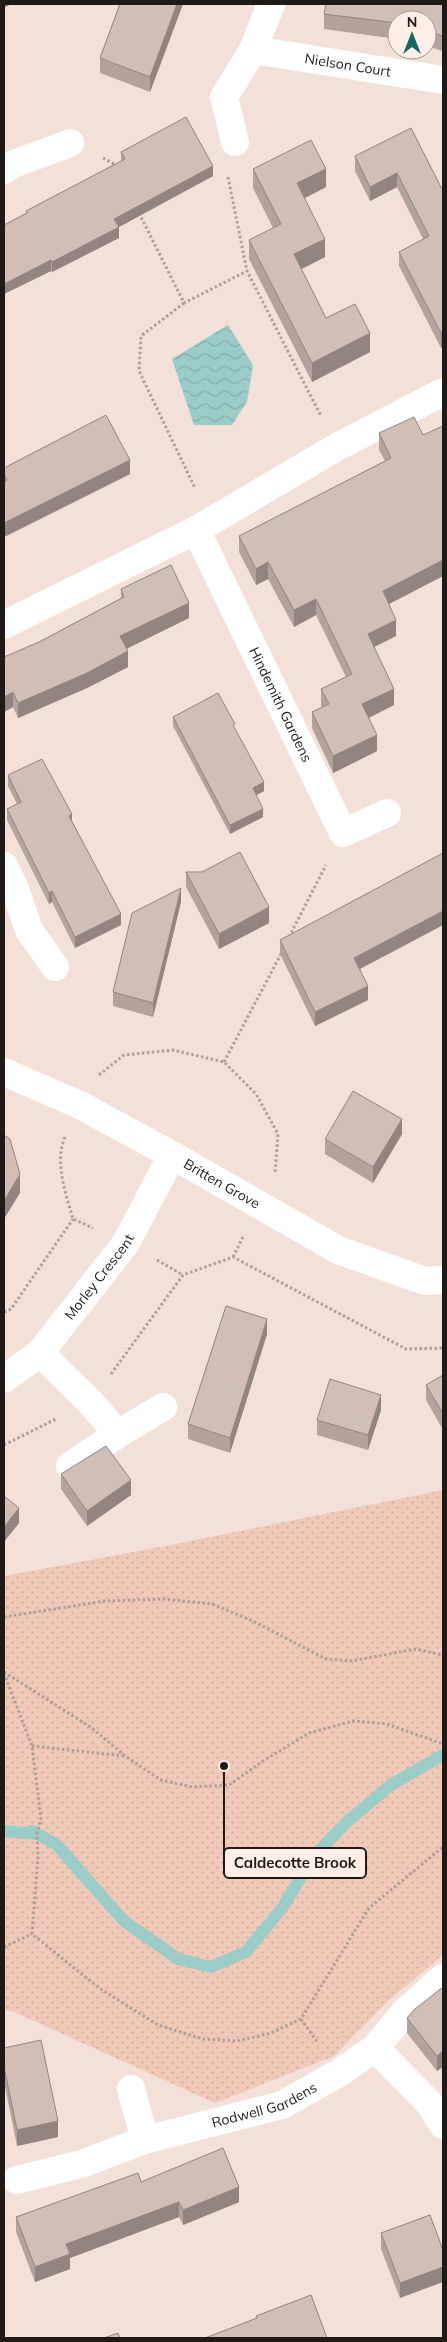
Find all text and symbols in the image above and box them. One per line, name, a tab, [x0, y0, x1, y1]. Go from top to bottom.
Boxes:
north arrow	[387, 10, 437, 60]
text: N	[407, 13, 417, 31]
street label: Nielson Court	[303, 49, 392, 81]
street label: Hindemith Gardens	[245, 644, 316, 765]
street label: Britten Grove	[180, 1155, 263, 1212]
street label: Morley Crescent	[60, 1231, 138, 1323]
callout: Caldecotte Brook	[224, 1848, 366, 1878]
text: Caldecotte Brook	[234, 1853, 357, 1872]
street label: Rodwell Gardens	[210, 2078, 320, 2132]

